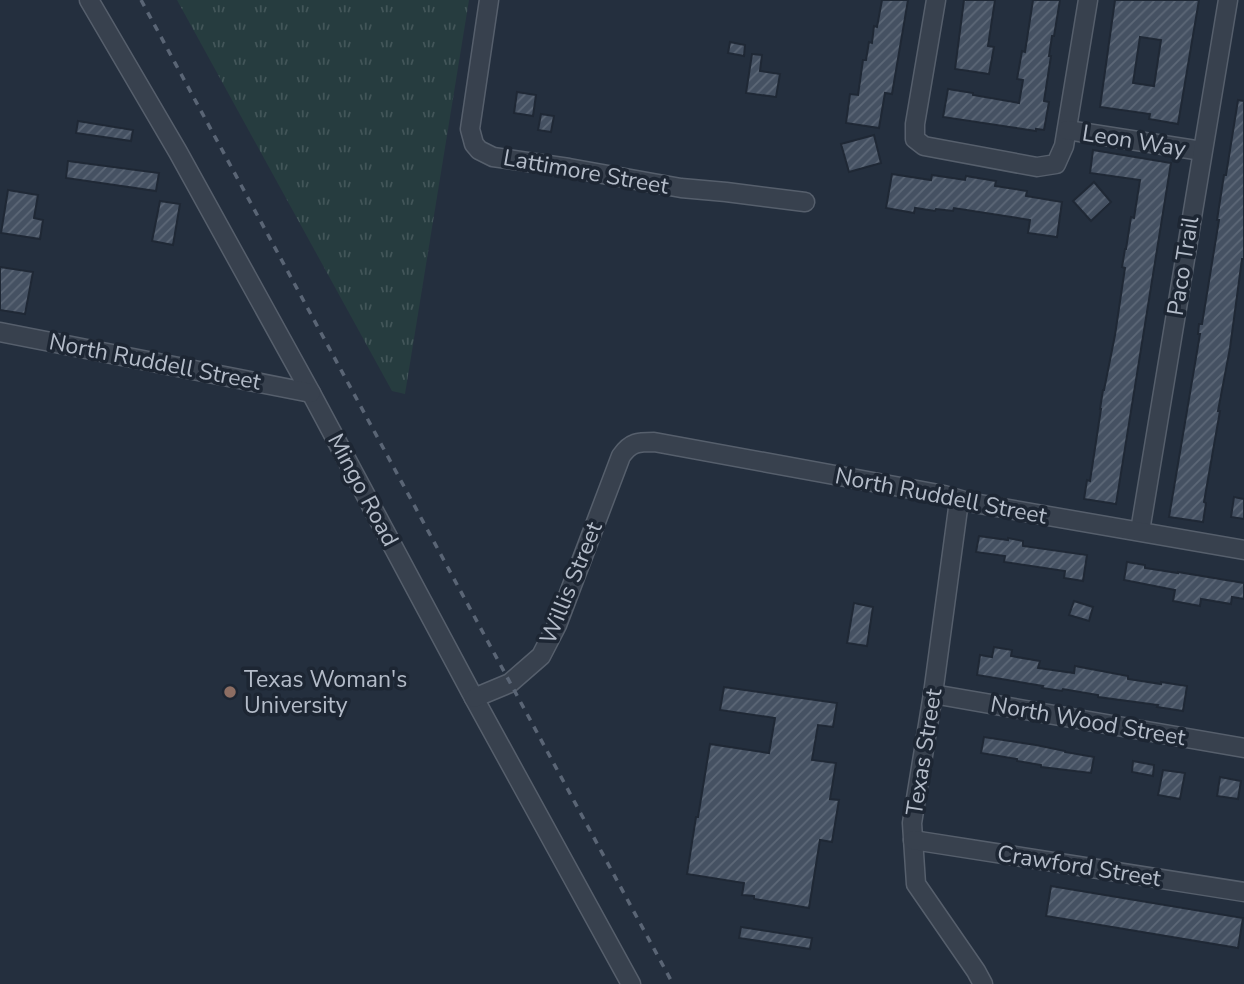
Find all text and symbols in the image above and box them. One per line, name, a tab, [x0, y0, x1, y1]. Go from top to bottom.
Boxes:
street label: Leon Way	[1080, 118, 1188, 164]
street label: Lattimore Street	[501, 142, 672, 202]
street label: Paco Trail	[1160, 214, 1206, 318]
street label: North Ruddell Street	[46, 326, 265, 398]
street label: Mingo Road	[320, 428, 406, 552]
street label: North Ruddell Street	[832, 460, 1051, 532]
street label: Willis Street	[532, 516, 610, 649]
place label: Texas Woman's University	[244, 664, 407, 721]
marker: Texas Woman's University	[222, 684, 238, 700]
street label: Texas Street	[899, 685, 949, 818]
street label: North Wood Street	[988, 689, 1189, 754]
street label: Crawford Street	[995, 838, 1164, 894]

